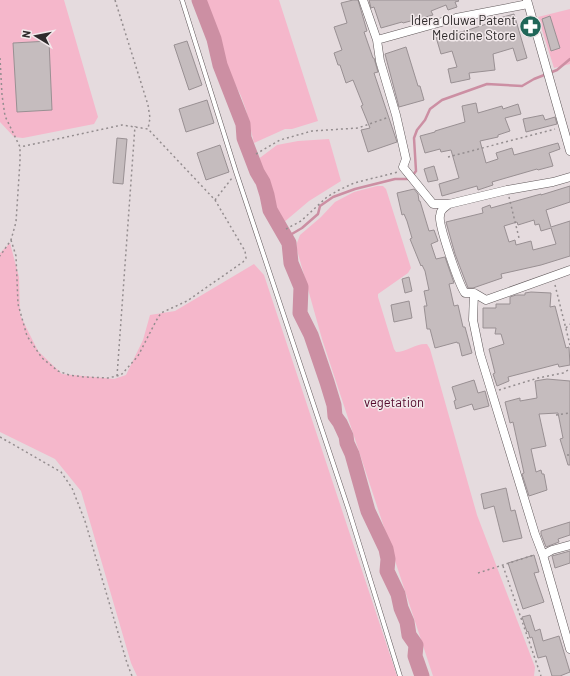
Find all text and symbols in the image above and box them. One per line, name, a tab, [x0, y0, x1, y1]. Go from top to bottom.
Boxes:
place label: Idera Oluwa Patent Medicine Store	[411, 12, 516, 43]
pharmacy icon: Idera Oluwa Patent Medicine Store	[518, 14, 544, 40]
north arrow	[16, 16, 56, 56]
text: N	[19, 29, 33, 39]
park label: vegetation	[364, 394, 424, 410]

